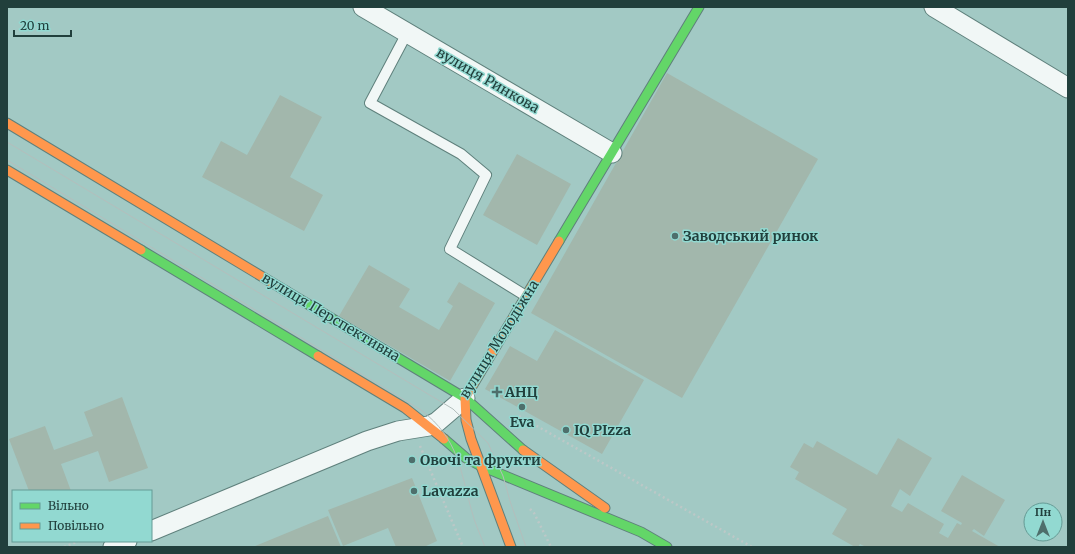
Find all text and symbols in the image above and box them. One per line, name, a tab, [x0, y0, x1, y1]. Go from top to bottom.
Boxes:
scale bar	[14, 12, 71, 38]
text: 20 m	[20, 18, 49, 33]
street label: вулиця Ринкова	[433, 43, 543, 117]
place label: Заводський ринок	[683, 227, 819, 245]
marker: Заводський ринок	[670, 231, 680, 241]
street label: вулиця Перспективна	[259, 269, 404, 366]
street label: вулиця Молодіжна	[455, 276, 543, 402]
place label: АНЦ	[504, 383, 538, 401]
marker: АНЦ	[492, 387, 502, 397]
marker: Eva	[517, 402, 527, 412]
place label: Eva	[510, 413, 535, 431]
place label: IQ PIzza	[574, 421, 631, 439]
marker: IQ PIzza	[561, 425, 571, 435]
place label: Овочі та фрукти	[420, 451, 541, 469]
marker: Овочі та фрукти	[407, 455, 417, 465]
place label: Lavazza	[422, 482, 479, 500]
marker: Lavazza	[409, 486, 419, 496]
legend	[12, 490, 152, 542]
text: Вільно	[48, 498, 89, 513]
north arrow	[1023, 502, 1063, 542]
text: Пн	[1035, 505, 1052, 519]
text: Повільно	[48, 518, 104, 533]

